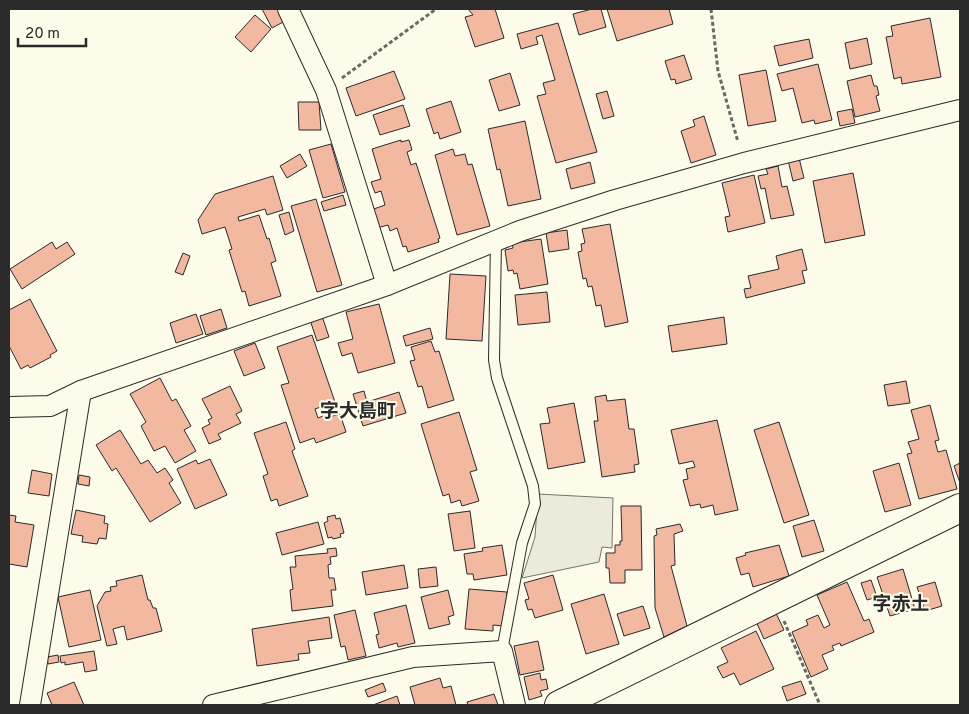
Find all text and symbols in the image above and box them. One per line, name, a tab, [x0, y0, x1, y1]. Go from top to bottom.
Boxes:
scale bar	[18, 15, 85, 47]
text: 20 m	[25, 25, 60, 44]
district label: 字大島町	[320, 400, 396, 424]
district label: 字赤土	[872, 593, 930, 617]

